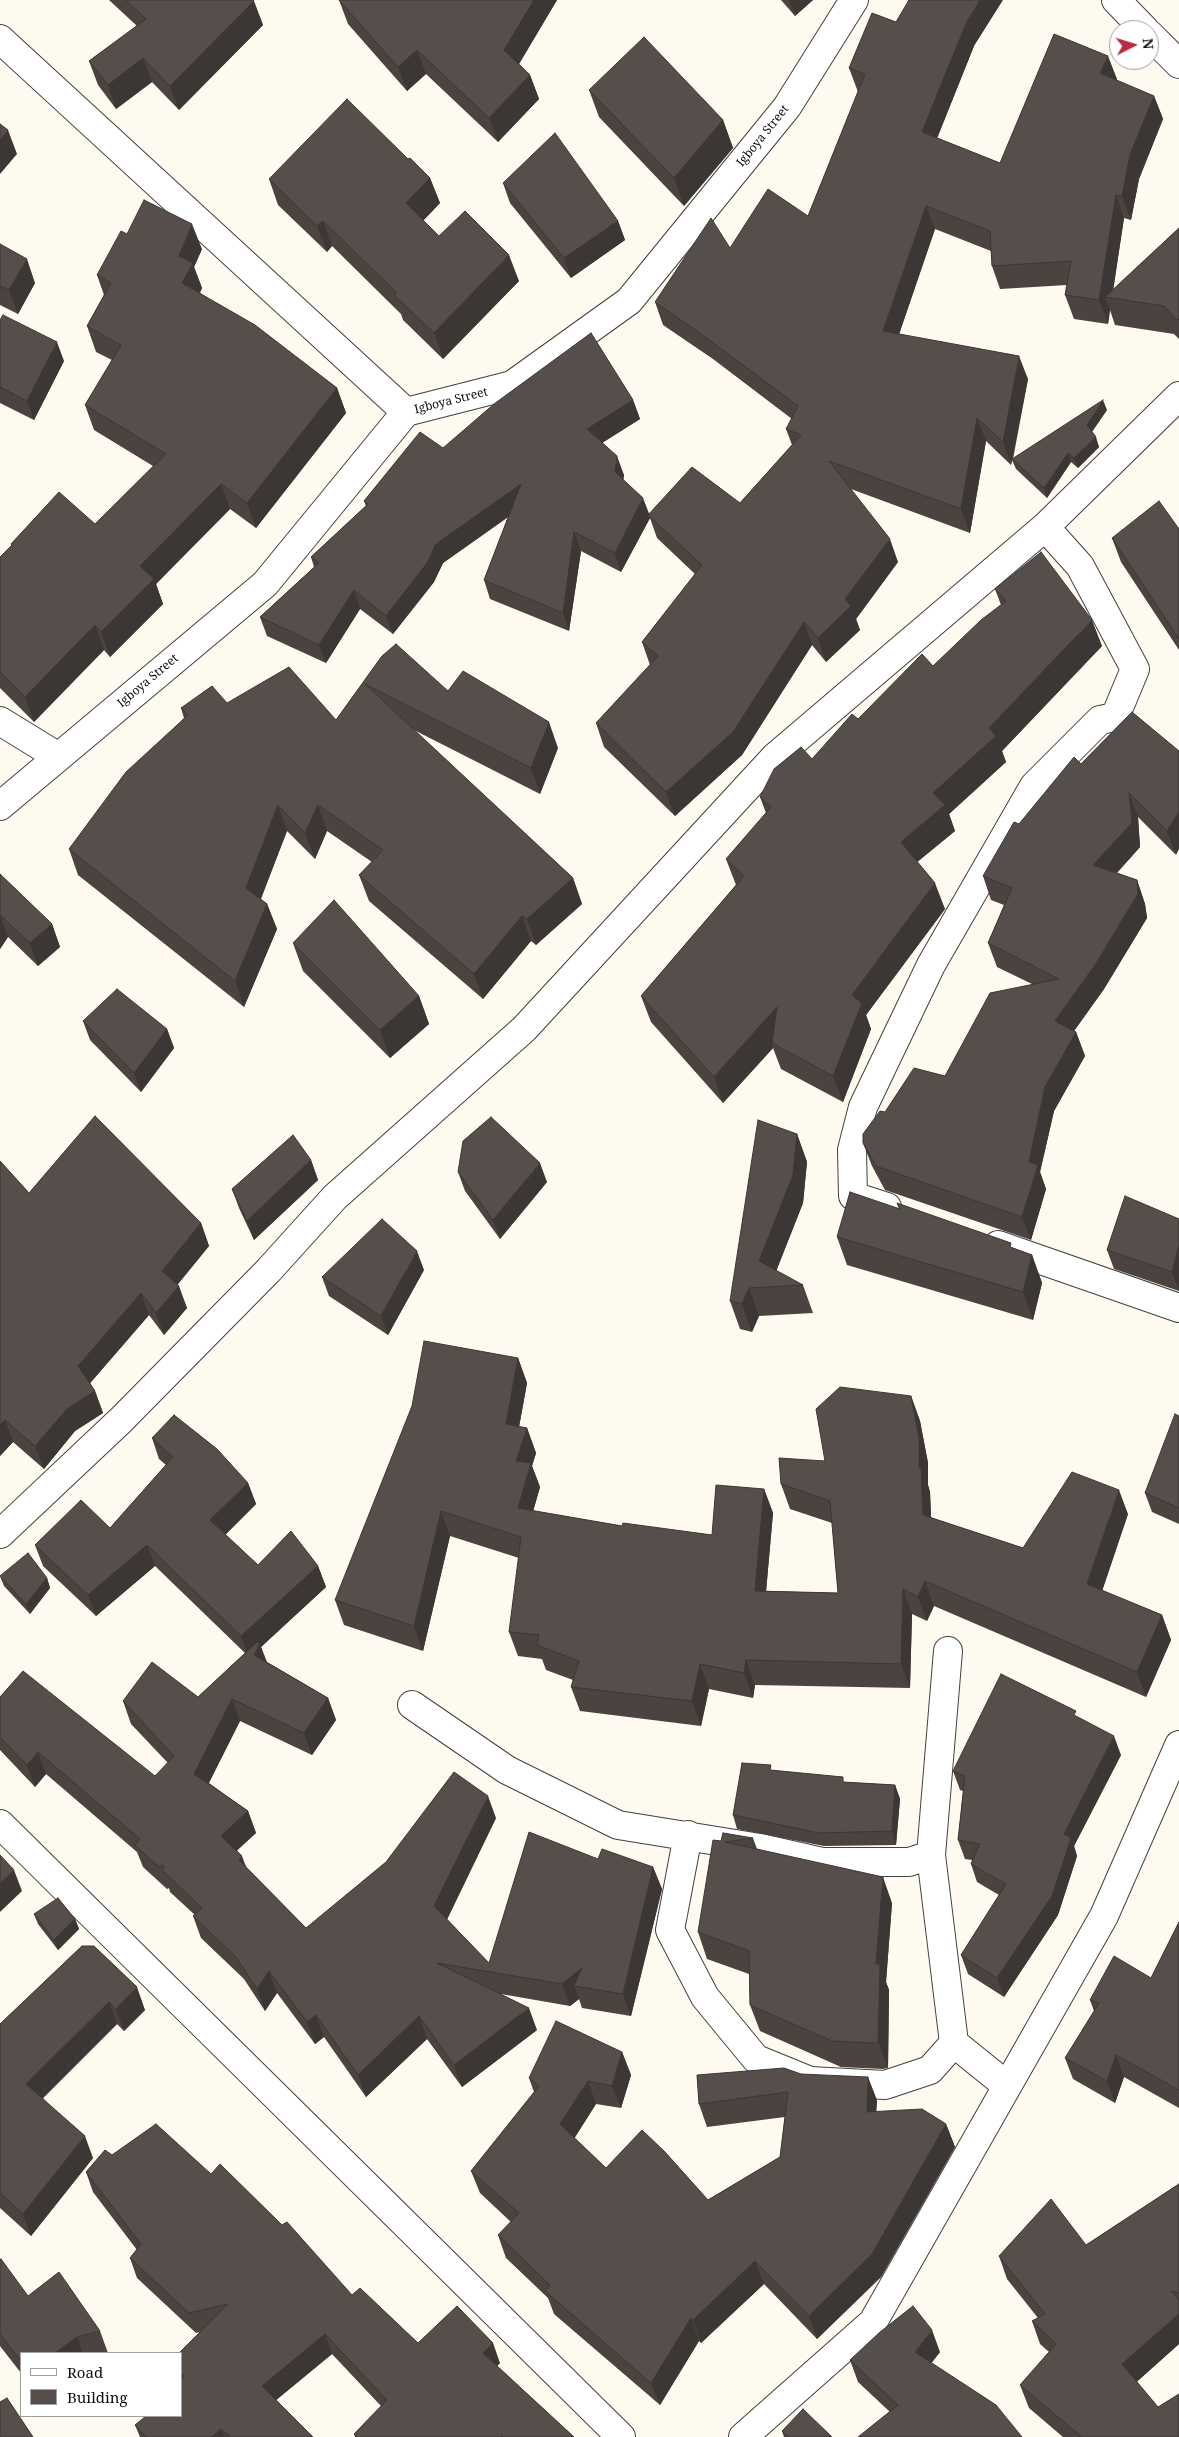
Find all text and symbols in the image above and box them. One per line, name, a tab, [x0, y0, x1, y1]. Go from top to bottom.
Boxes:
north arrow	[1109, 20, 1159, 70]
text: N	[1138, 37, 1158, 50]
street label: Igboya Street	[734, 102, 792, 170]
street label: Igboya Street	[413, 385, 489, 417]
street label: Igboya Street	[115, 651, 181, 711]
legend	[20, 2352, 182, 2417]
text: Road	[67, 2362, 103, 2382]
text: Building	[67, 2387, 128, 2407]

